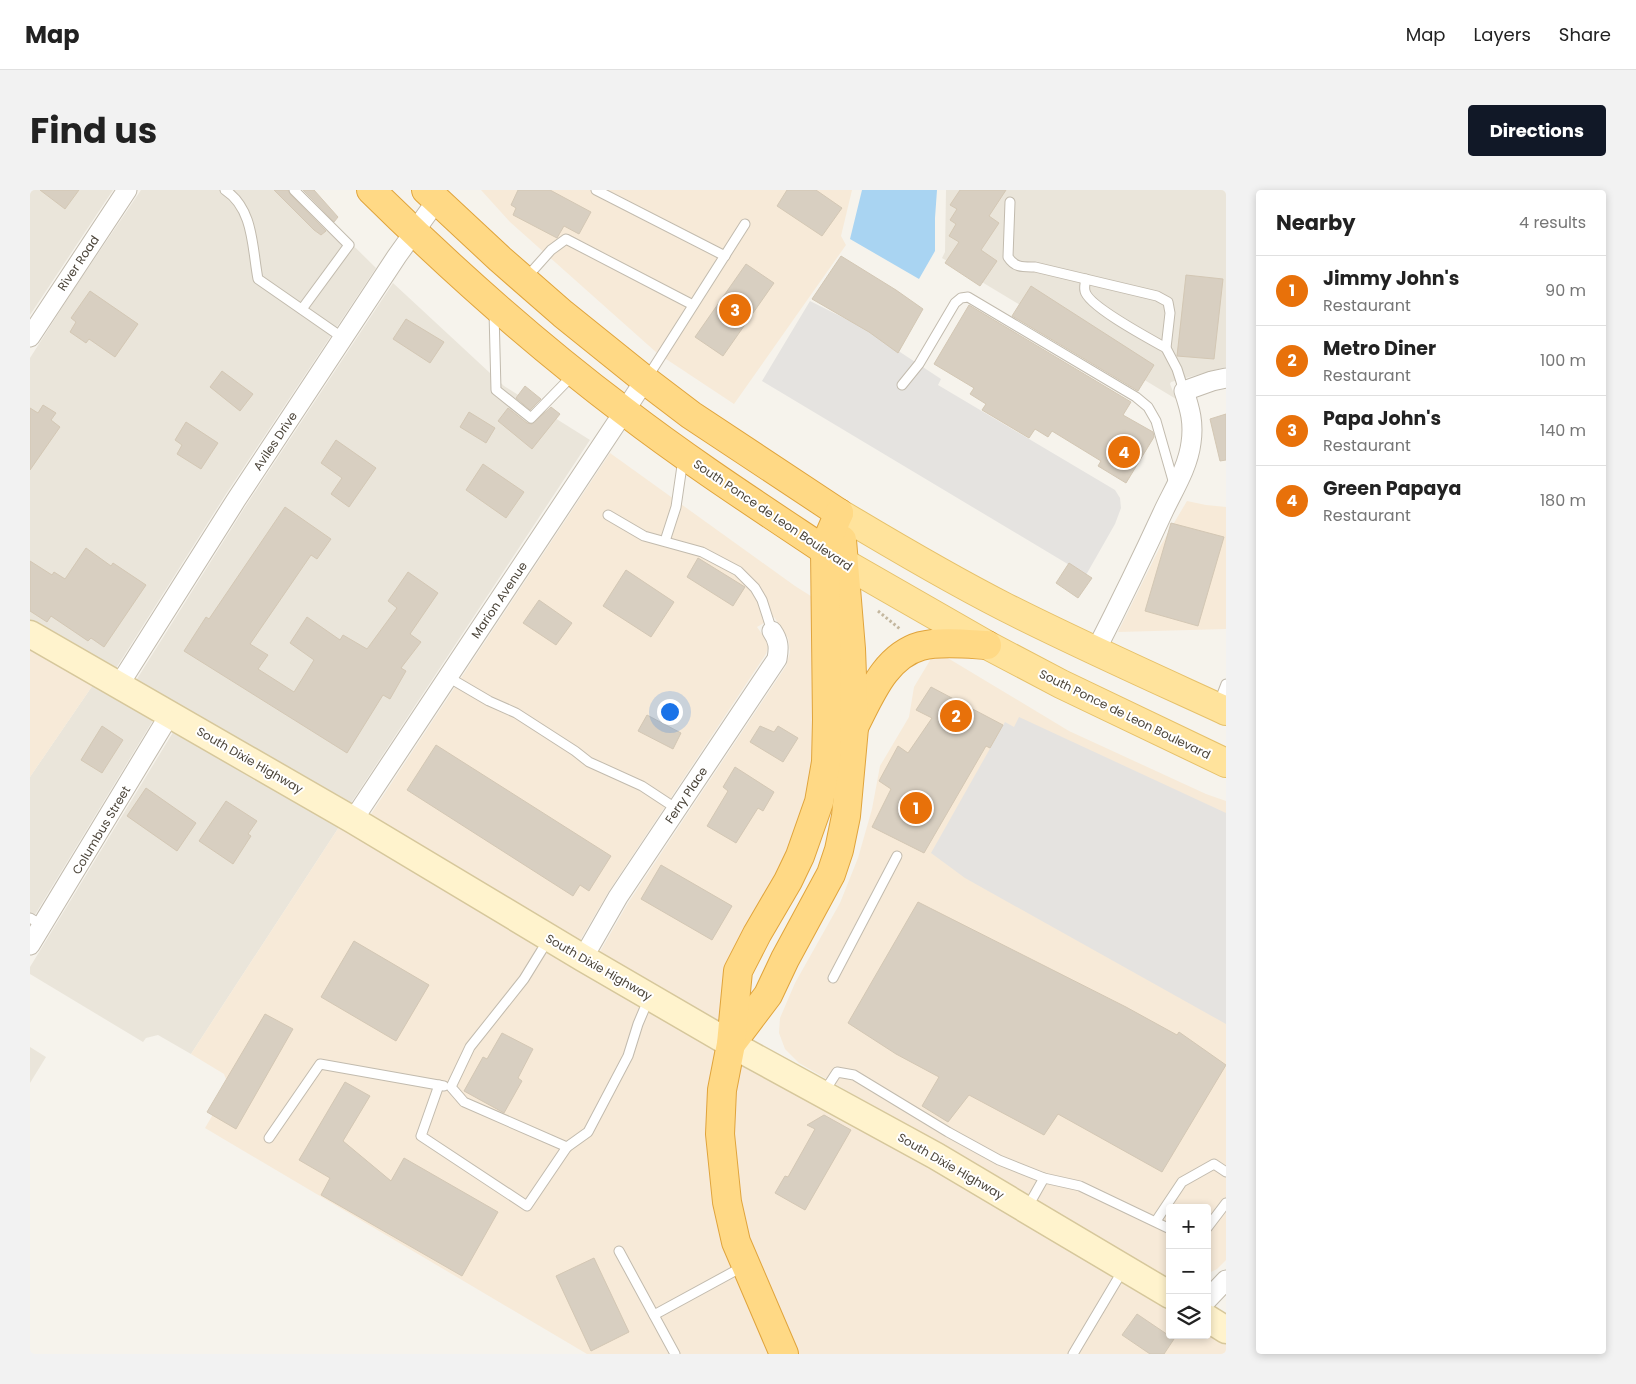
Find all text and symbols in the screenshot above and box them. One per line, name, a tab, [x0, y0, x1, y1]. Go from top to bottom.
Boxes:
text: Map	[25, 18, 80, 51]
text: Map	[1406, 22, 1446, 47]
text: Layers	[1474, 22, 1531, 47]
text: Share	[1559, 22, 1611, 47]
button: Directions	[1468, 105, 1606, 156]
text: Find us	[30, 106, 157, 155]
text: Nearby	[1276, 208, 1356, 237]
text: 4 results	[1519, 211, 1586, 234]
street label: River Road	[53, 232, 103, 294]
text: Jimmy John's	[1323, 265, 1459, 292]
text: 1	[1289, 279, 1295, 302]
text: 90 m	[1545, 279, 1586, 302]
pin: 3	[719, 291, 751, 329]
text: Restaurant	[1323, 294, 1411, 317]
text: Metro Diner	[1323, 335, 1436, 362]
text: 2	[1287, 349, 1297, 372]
text: 100 m	[1540, 349, 1586, 372]
text: Restaurant	[1323, 364, 1411, 387]
text: Papa John's	[1323, 405, 1441, 432]
street label: Aviles Drive	[249, 408, 301, 474]
text: 3	[1287, 419, 1297, 442]
text: 140 m	[1540, 419, 1586, 442]
pin: 4	[1108, 433, 1140, 471]
text: Restaurant	[1323, 434, 1411, 457]
street label: South Ponce de Leon Boulevard	[690, 455, 856, 575]
text: Green Papaya	[1323, 475, 1461, 502]
text: 4	[1287, 489, 1297, 512]
text: 180 m	[1540, 489, 1586, 512]
text: Restaurant	[1323, 504, 1411, 527]
street label: Marion Avenue	[467, 558, 531, 642]
street label: South Ponce de Leon Boulevard	[1037, 665, 1213, 763]
pin: 2	[940, 697, 972, 735]
your location	[657, 699, 683, 725]
street label: South Dixie Highway	[194, 723, 307, 798]
street label: Ferry Place	[661, 763, 711, 827]
street label: Columbus Street	[68, 783, 134, 877]
pin: 1	[900, 789, 932, 827]
street label: South Dixie Highway	[543, 930, 656, 1005]
street label: South Dixie Highway	[895, 1129, 1008, 1204]
map controls	[1166, 1204, 1211, 1339]
button: +	[1166, 1204, 1211, 1249]
button: −	[1166, 1249, 1211, 1294]
button: layers	[1166, 1294, 1211, 1339]

